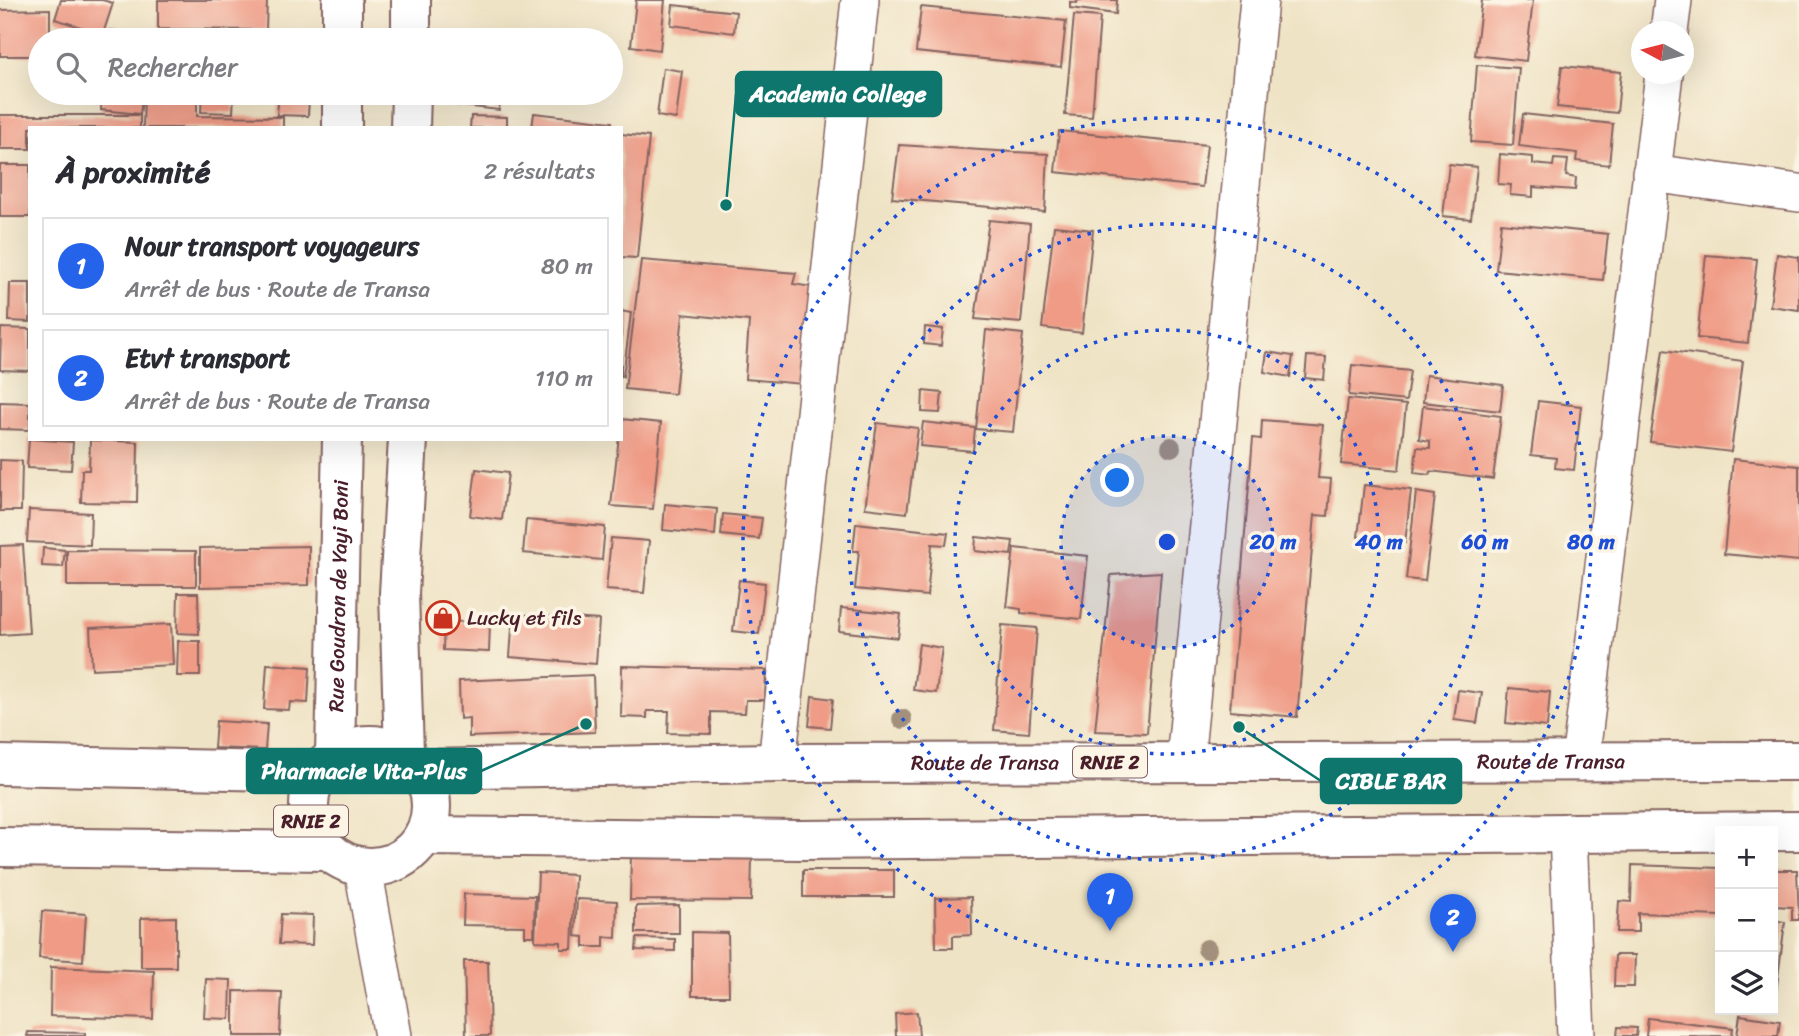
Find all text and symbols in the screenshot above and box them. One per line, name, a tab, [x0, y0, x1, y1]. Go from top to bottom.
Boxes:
north arrow	[1631, 21, 1694, 84]
search box	[28, 28, 623, 105]
text: Rechercher	[108, 44, 238, 90]
icon: search	[52, 48, 90, 86]
callout: Academia College	[736, 72, 941, 116]
text: Academia College	[748, 74, 927, 115]
text: À proximité	[56, 145, 210, 199]
text: 2 résultats	[484, 151, 595, 192]
text: Nour transport voyageurs	[125, 223, 419, 269]
text: 1	[76, 246, 86, 287]
text: 80 m	[541, 246, 593, 287]
text: Arrêt de bus · Route de Transa	[125, 269, 430, 310]
text: Etvt transport	[125, 335, 290, 381]
text: 2	[74, 358, 88, 399]
text: 110 m	[535, 358, 593, 399]
text: Arrêt de bus · Route de Transa	[125, 381, 430, 422]
your location	[1100, 463, 1134, 497]
street label: Rue Goudron de Yayi Boni	[317, 478, 360, 712]
text: 20 m	[1249, 523, 1297, 561]
text: 40 m	[1354, 523, 1404, 561]
text: 60 m	[1461, 523, 1509, 561]
text: 80 m	[1566, 523, 1616, 561]
centre of rings	[1155, 530, 1179, 554]
shop icon: Lucky et fils	[424, 599, 462, 637]
place label: Lucky et fils	[467, 599, 582, 637]
street label: Route de Transa	[1477, 742, 1625, 781]
street label: Route de Transa	[911, 743, 1059, 782]
road number: RNIE 2	[1073, 747, 1147, 778]
callout: Pharmacie Vita-Plus	[247, 749, 481, 793]
text: Pharmacie Vita-Plus	[261, 751, 468, 792]
callout: CIBLE BAR	[1321, 759, 1461, 803]
text: CIBLE BAR	[1335, 761, 1447, 802]
road number: RNIE 2	[274, 806, 348, 836]
map controls	[1715, 826, 1778, 1015]
button: +	[1715, 826, 1778, 889]
pin: 1	[1087, 873, 1133, 931]
button: −	[1715, 889, 1778, 952]
pin: 2	[1430, 894, 1476, 952]
button: layers	[1715, 952, 1778, 1015]

